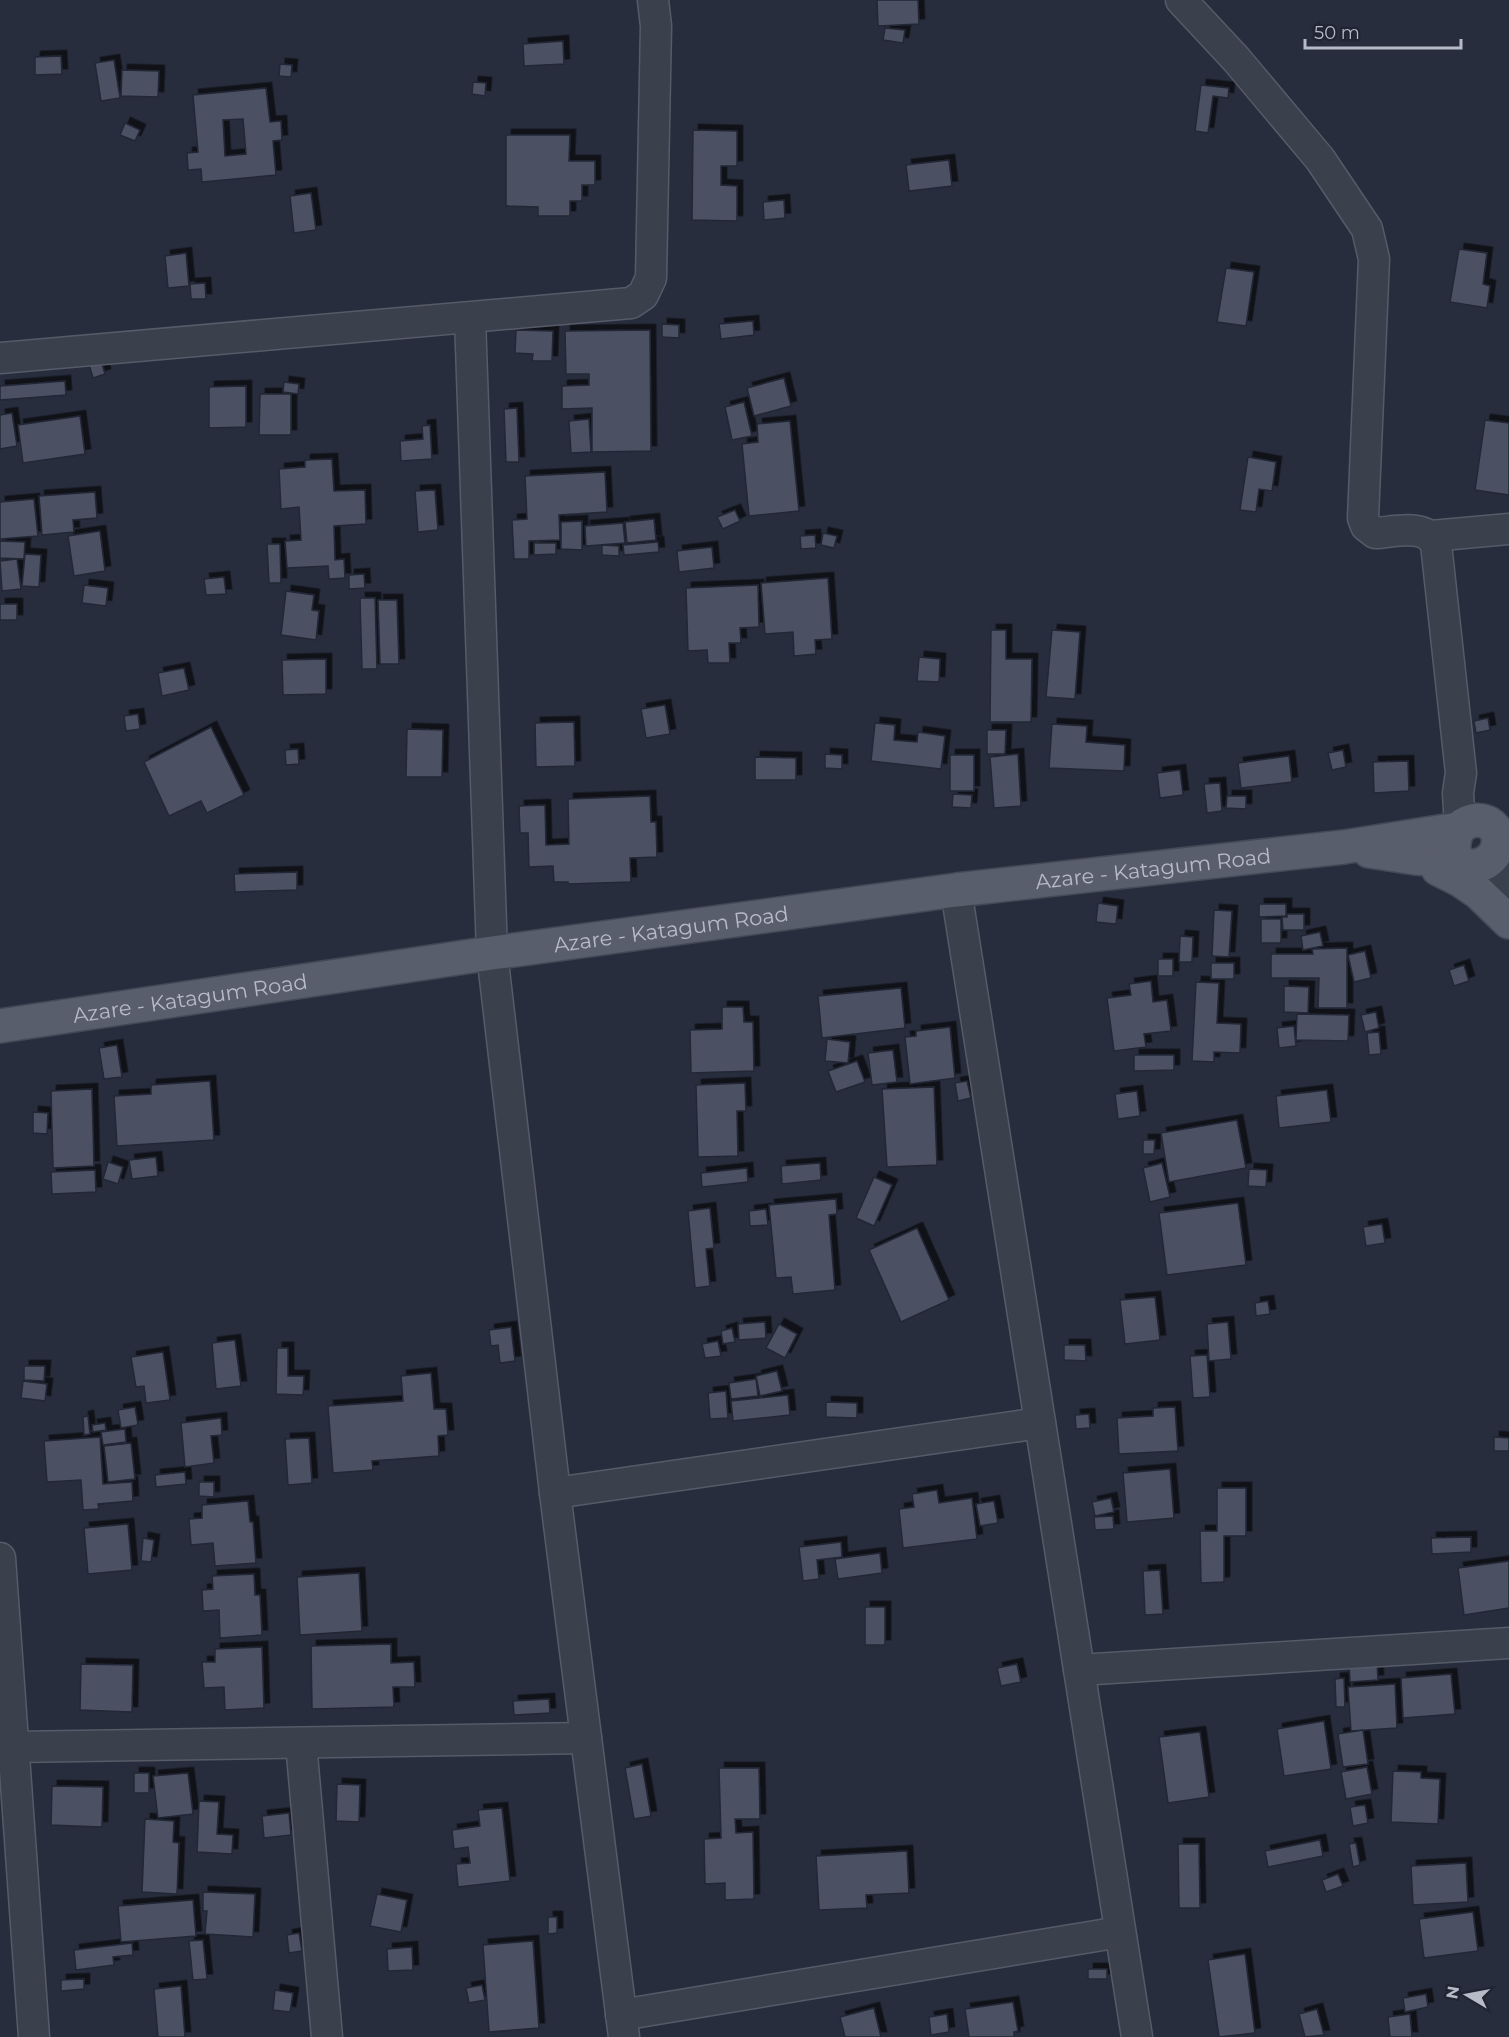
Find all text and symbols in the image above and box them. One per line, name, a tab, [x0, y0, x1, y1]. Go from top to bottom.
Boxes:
scale bar	[1305, 12, 1461, 50]
text: 50 m	[1314, 22, 1360, 44]
street label: Azare - Katagum Road	[1034, 843, 1272, 894]
street label: Azare - Katagum Road	[552, 900, 790, 957]
street label: Azare - Katagum Road	[71, 968, 309, 1028]
north arrow	[1437, 1965, 1497, 2025]
text: N	[1442, 1984, 1463, 2001]

